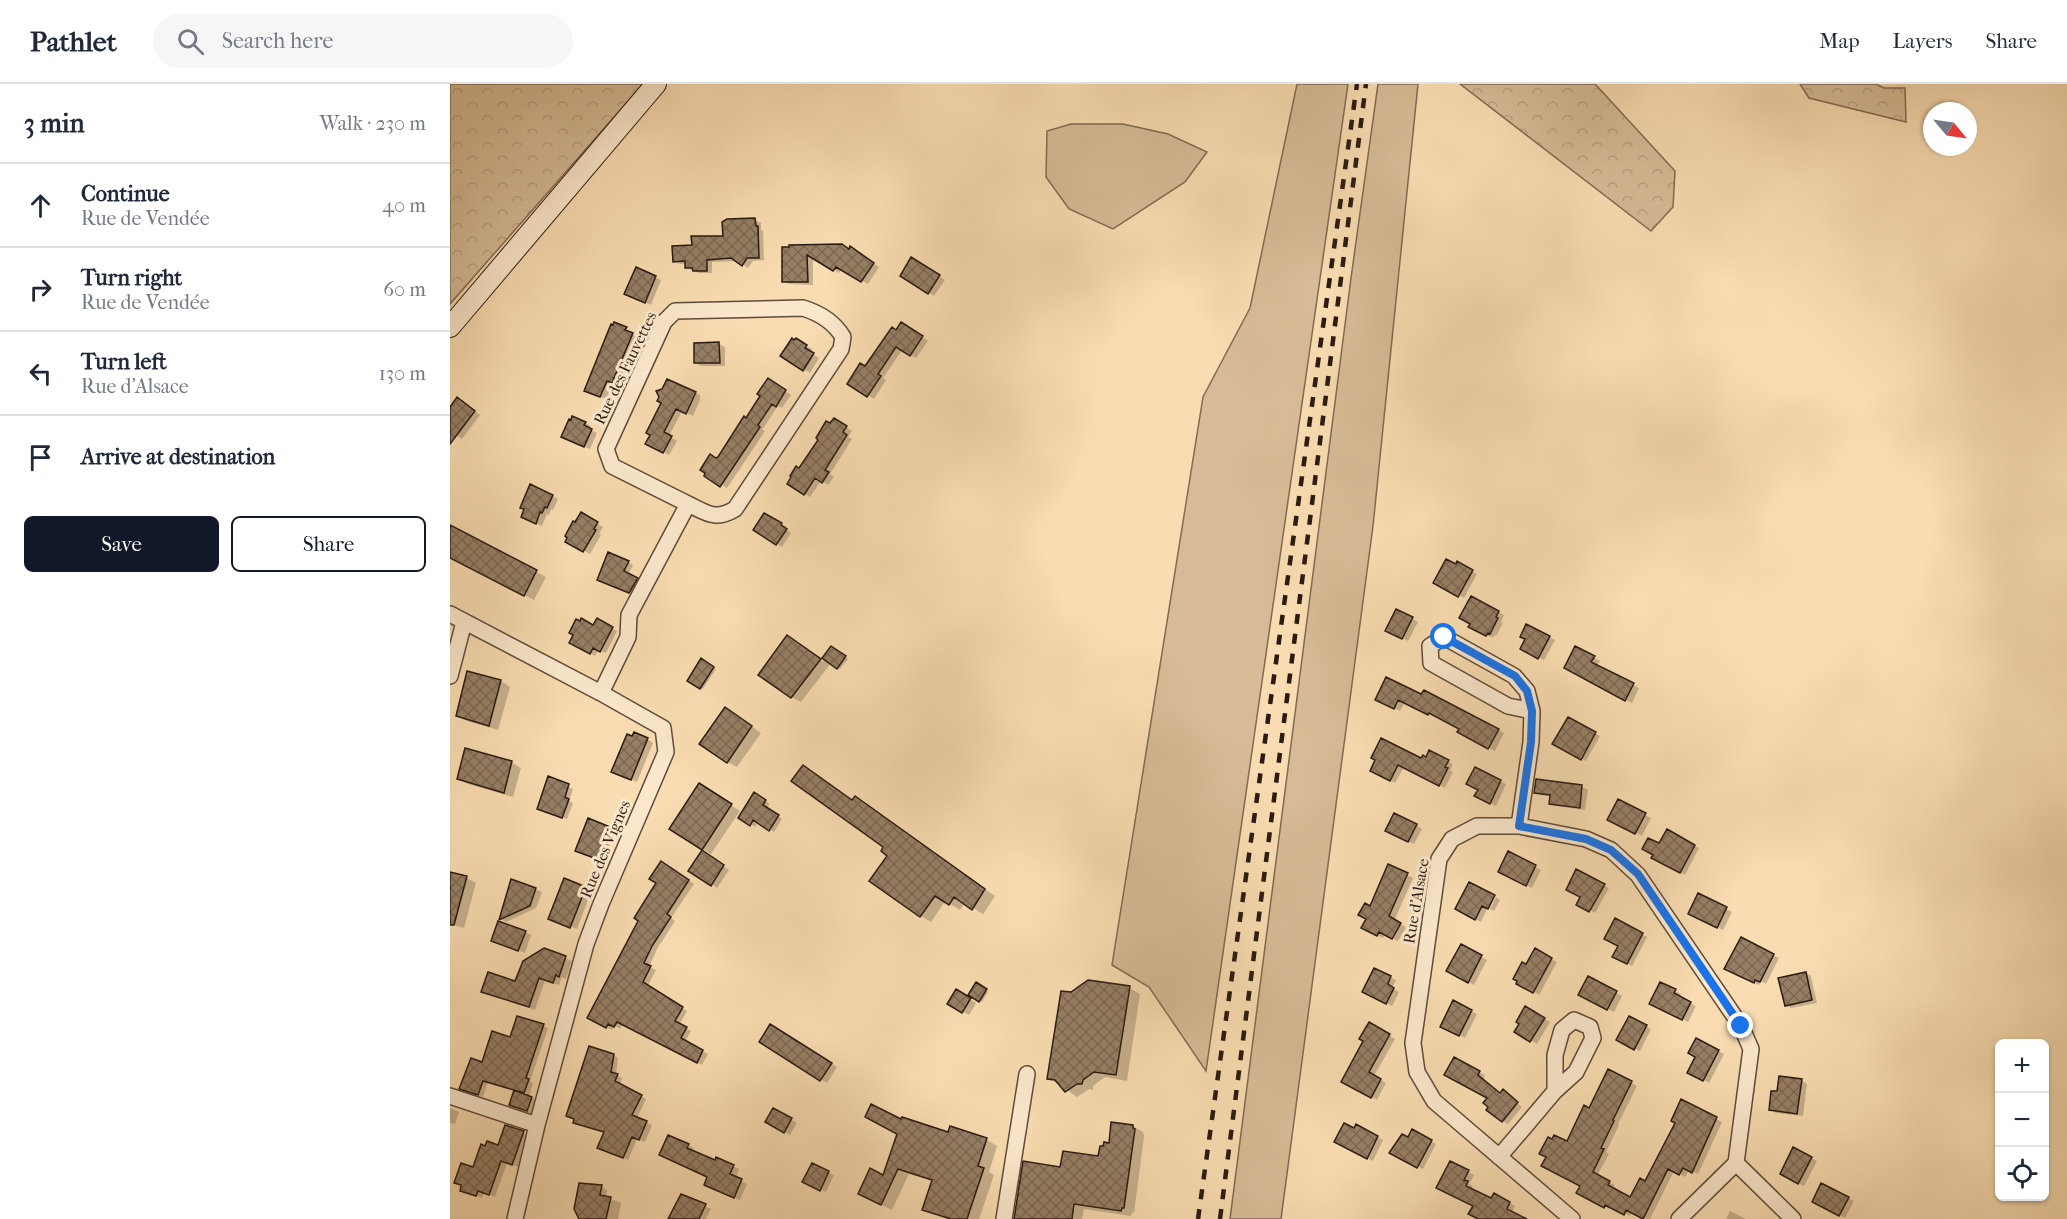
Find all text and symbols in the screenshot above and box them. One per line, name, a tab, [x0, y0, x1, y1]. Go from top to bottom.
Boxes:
search box	[153, 14, 573, 68]
text: Pathlet	[30, 25, 117, 58]
icon: search	[174, 25, 207, 58]
text: Search here	[222, 28, 333, 54]
text: Map	[1819, 29, 1860, 53]
text: Layers	[1893, 29, 1952, 53]
text: Share	[1985, 29, 2037, 53]
north arrow	[1923, 102, 1977, 156]
text: 3 min	[24, 108, 85, 139]
text: Walk · 230 m	[320, 112, 426, 135]
text: Continue	[81, 181, 170, 207]
icon: ahead	[24, 189, 57, 222]
text: 40 m	[382, 194, 426, 217]
text: Rue de Vendée	[81, 207, 210, 230]
text: Turn right	[81, 265, 182, 291]
icon: right	[24, 273, 57, 306]
text: 60 m	[383, 278, 426, 301]
text: Rue de Vendée	[81, 291, 210, 314]
street label: Rue des Fauvettes	[589, 308, 661, 428]
text: Turn left	[81, 349, 167, 375]
icon: left	[24, 357, 57, 390]
text: 130 m	[379, 362, 426, 385]
text: Rue d'Alsace	[81, 375, 189, 398]
icon: arrive	[24, 441, 57, 474]
text: Arrive at destination	[81, 444, 275, 470]
button: Save	[24, 516, 219, 572]
button: Share	[231, 516, 426, 572]
route start	[1430, 623, 1456, 649]
street label: Rue des Vignes	[576, 797, 634, 901]
street label: Rue d'Alsace	[1399, 857, 1433, 945]
route end	[1727, 1012, 1753, 1038]
map controls	[1995, 1039, 2049, 1201]
button: +	[1995, 1039, 2049, 1093]
button: −	[1995, 1093, 2049, 1147]
button: locate	[1995, 1147, 2049, 1201]

